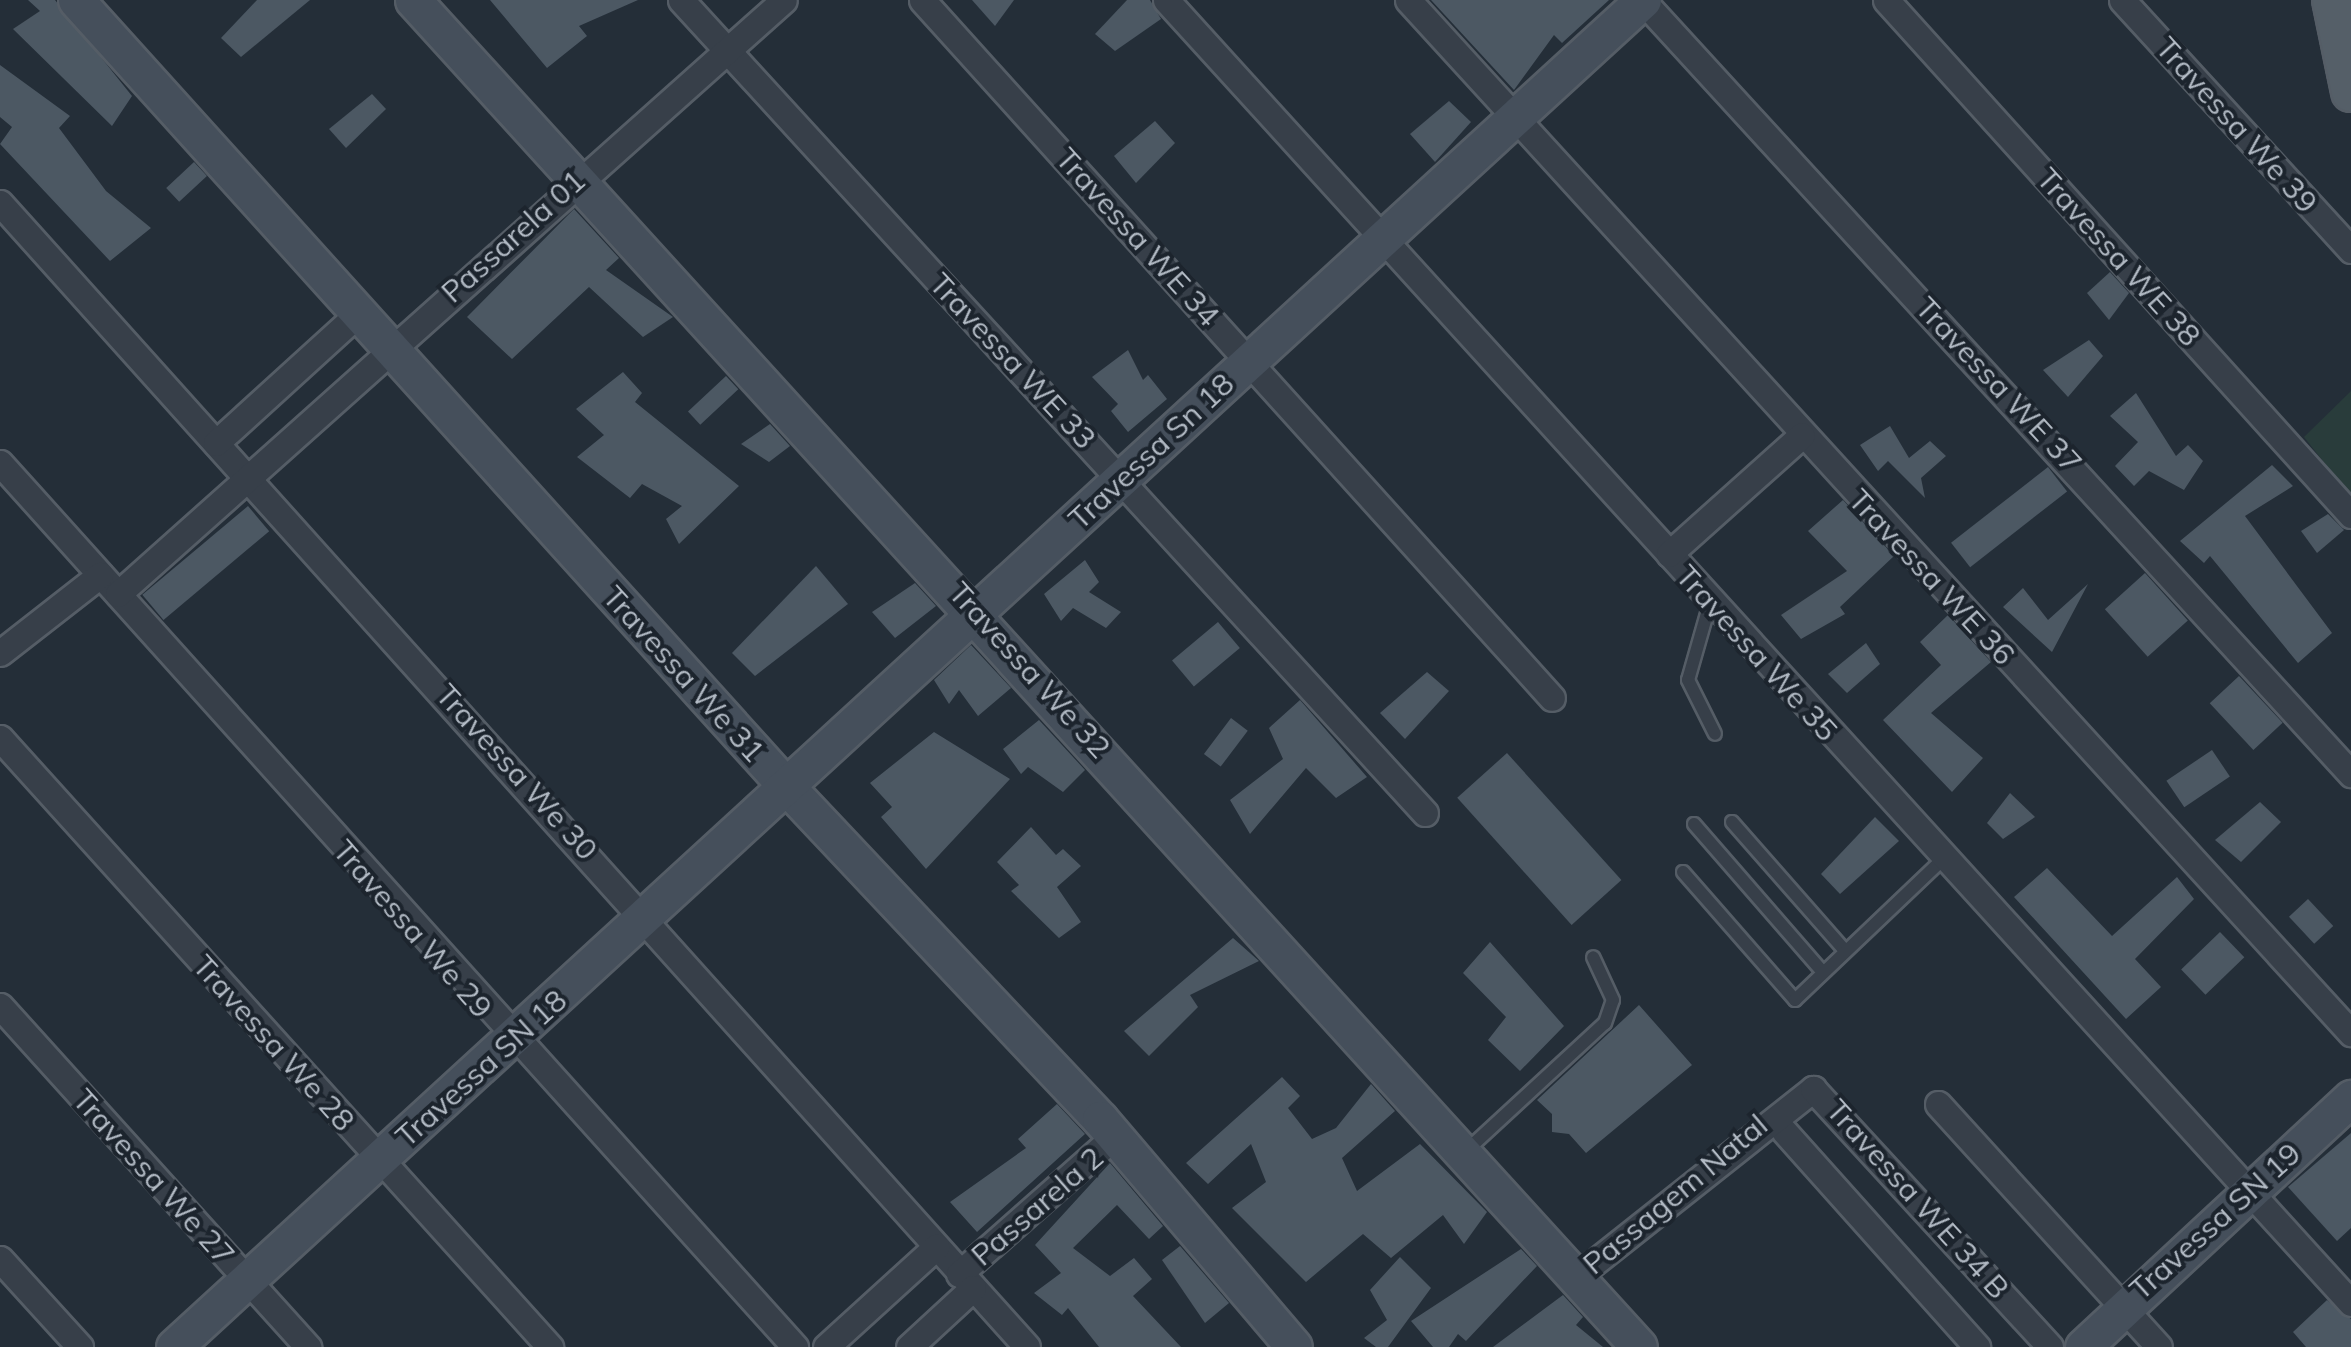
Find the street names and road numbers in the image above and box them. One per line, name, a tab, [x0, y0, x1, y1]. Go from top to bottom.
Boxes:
street label: Travessa We 39	[2149, 30, 2325, 220]
street label: Travessa WE 34	[1049, 141, 1227, 333]
street label: Travessa WE 38	[2030, 161, 2208, 353]
street label: Passarela 01	[434, 162, 592, 310]
street label: Travessa WE 33	[922, 266, 1104, 456]
street label: Travessa WE 37	[1908, 290, 2090, 480]
street label: Travessa Sn 18	[1061, 365, 1241, 537]
street label: Travessa WE 36	[1841, 482, 2023, 672]
street label: Travessa We 35	[1669, 558, 1845, 748]
street label: Travessa We 32	[942, 575, 1118, 765]
street label: Travessa We 31	[596, 579, 772, 769]
street label: Travessa We 30	[429, 677, 605, 867]
street label: Travessa We 29	[326, 833, 500, 1025]
street label: Travessa We 28	[186, 948, 362, 1138]
street label: Travessa SN 18	[388, 982, 574, 1154]
street label: Travessa We 27	[66, 1082, 242, 1272]
street label: Travessa WE 34 B	[1819, 1092, 2017, 1306]
street label: Passagem Natal	[1576, 1107, 1774, 1281]
street label: Travessa SN 19	[2122, 1135, 2308, 1307]
street label: Passarela 2	[964, 1139, 1110, 1273]

